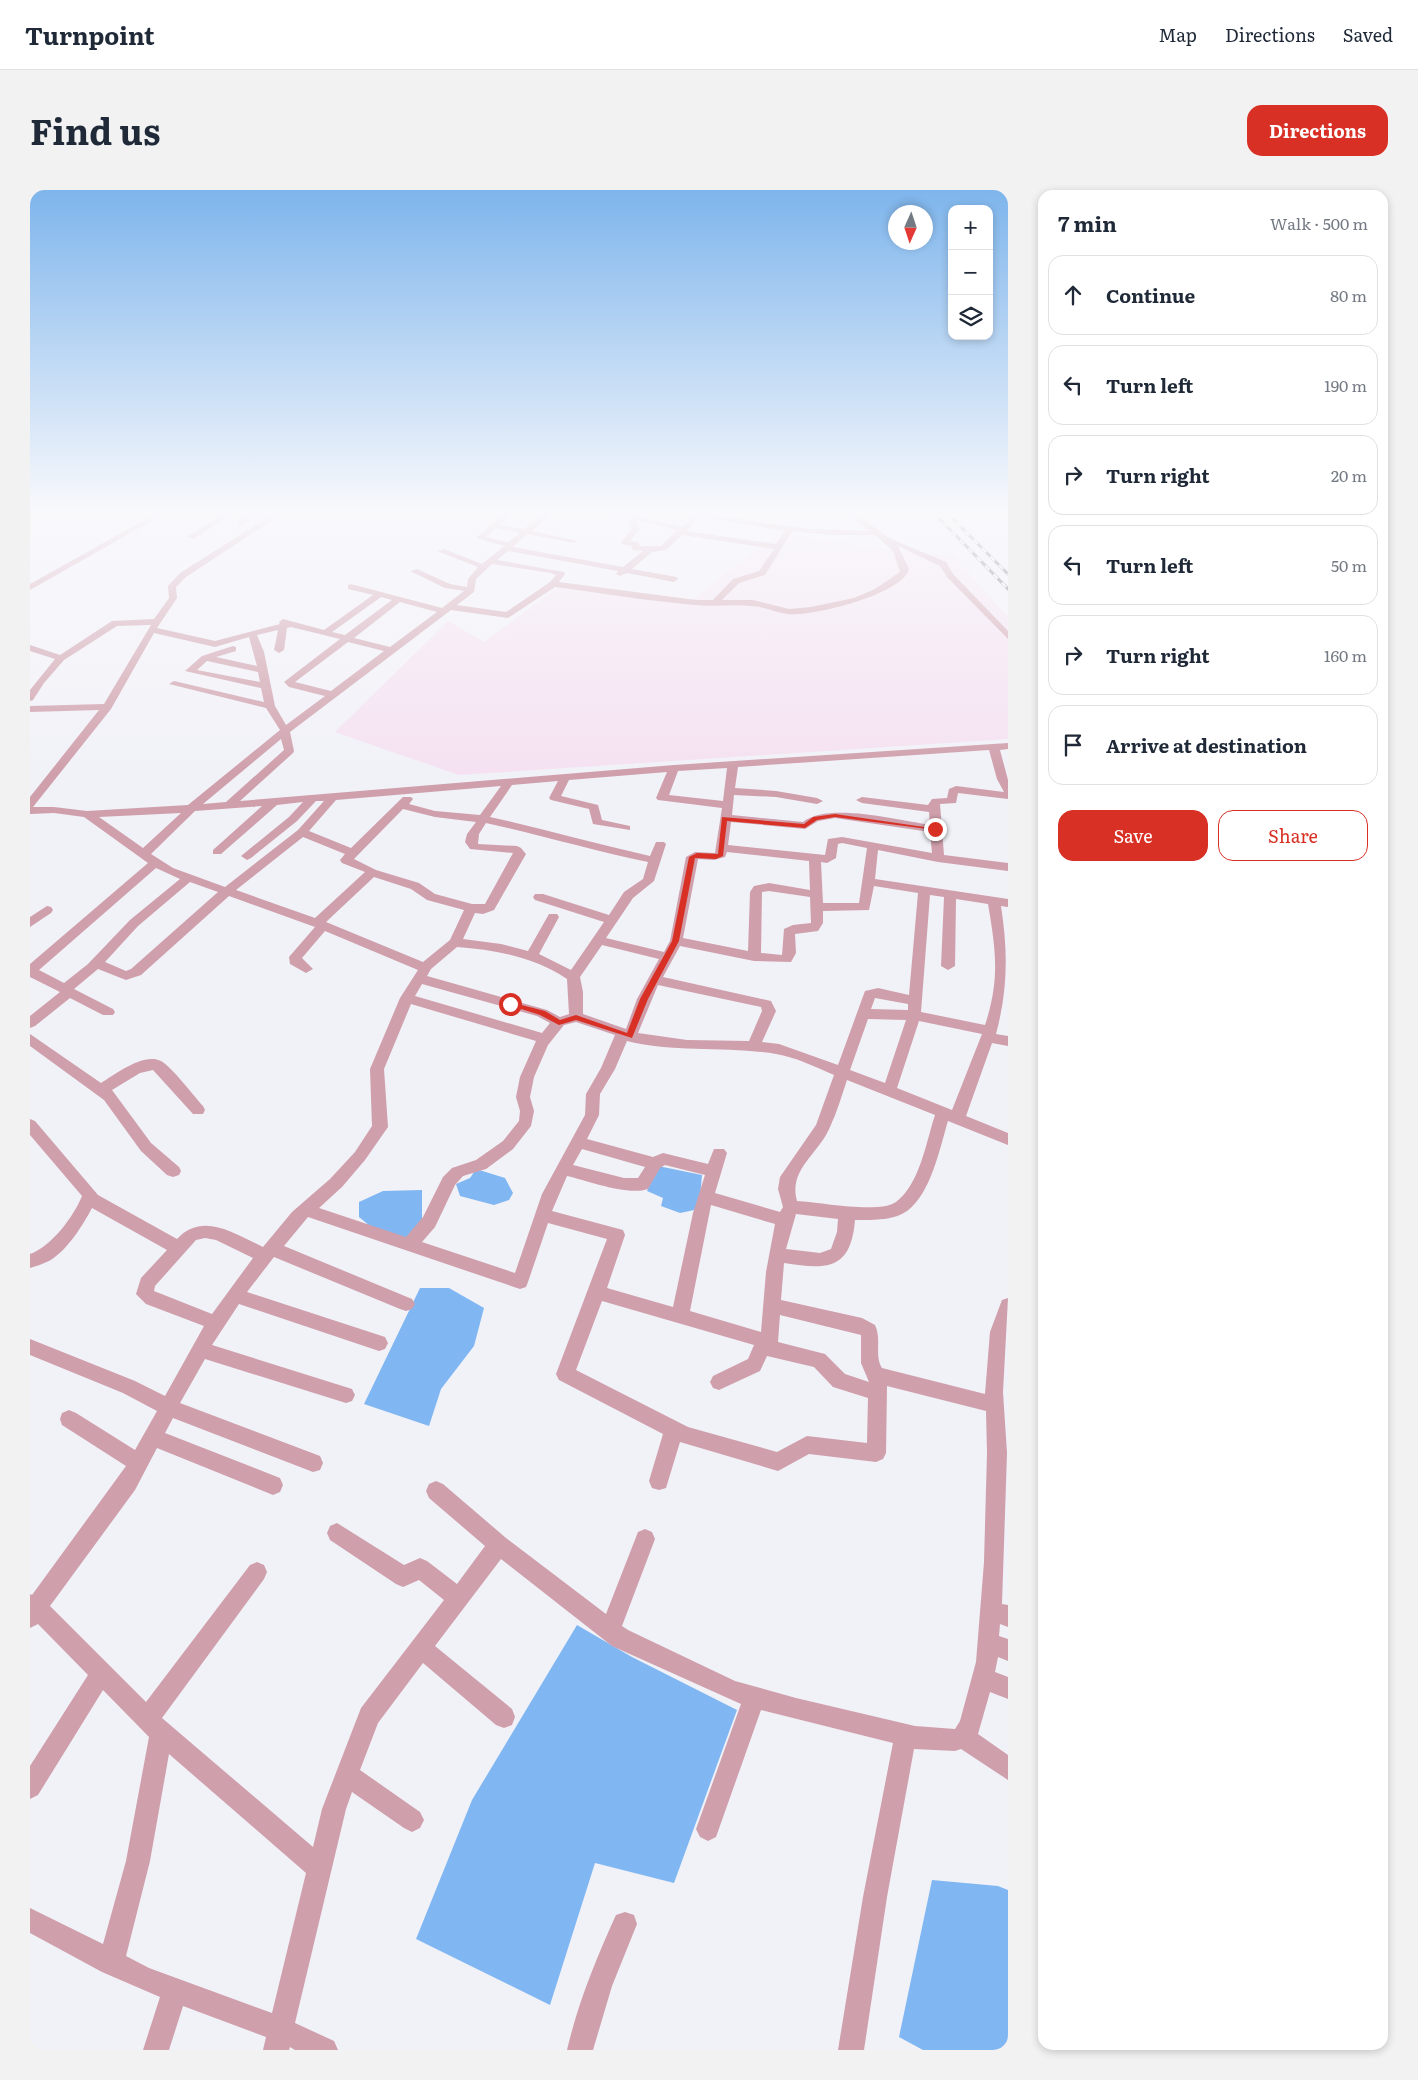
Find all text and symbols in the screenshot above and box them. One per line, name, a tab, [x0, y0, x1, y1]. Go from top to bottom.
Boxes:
text: Turnpoint	[25, 17, 155, 52]
text: Map	[1159, 21, 1197, 48]
text: Directions	[1225, 21, 1315, 48]
text: Saved	[1343, 21, 1393, 48]
text: Find us	[30, 104, 160, 156]
button: Directions	[1247, 105, 1388, 156]
north arrow	[888, 205, 933, 250]
map controls	[948, 205, 993, 340]
button: +	[948, 205, 993, 250]
text: 7 min	[1058, 207, 1117, 238]
text: Walk · 500 m	[1270, 211, 1368, 235]
button: −	[948, 250, 993, 295]
icon: ahead	[1059, 281, 1087, 309]
text: Continue	[1106, 281, 1195, 309]
text: 80 m	[1330, 283, 1367, 307]
button: layers	[948, 295, 993, 340]
icon: left	[1059, 371, 1087, 399]
text: Turn left	[1106, 371, 1193, 399]
text: 190 m	[1324, 373, 1367, 397]
icon: right	[1059, 461, 1087, 489]
text: Turn right	[1106, 461, 1210, 489]
text: 20 m	[1331, 463, 1367, 487]
icon: left	[1059, 551, 1087, 579]
text: Turn left	[1106, 551, 1193, 579]
text: 50 m	[1331, 553, 1367, 577]
icon: right	[1059, 641, 1087, 669]
text: Turn right	[1106, 641, 1210, 669]
text: 160 m	[1324, 643, 1367, 667]
icon: arrive	[1059, 731, 1087, 759]
text: Arrive at destination	[1106, 731, 1307, 759]
button: Save	[1058, 810, 1208, 861]
button: Share	[1218, 810, 1368, 861]
route end	[924, 818, 947, 841]
route start	[499, 993, 522, 1016]

